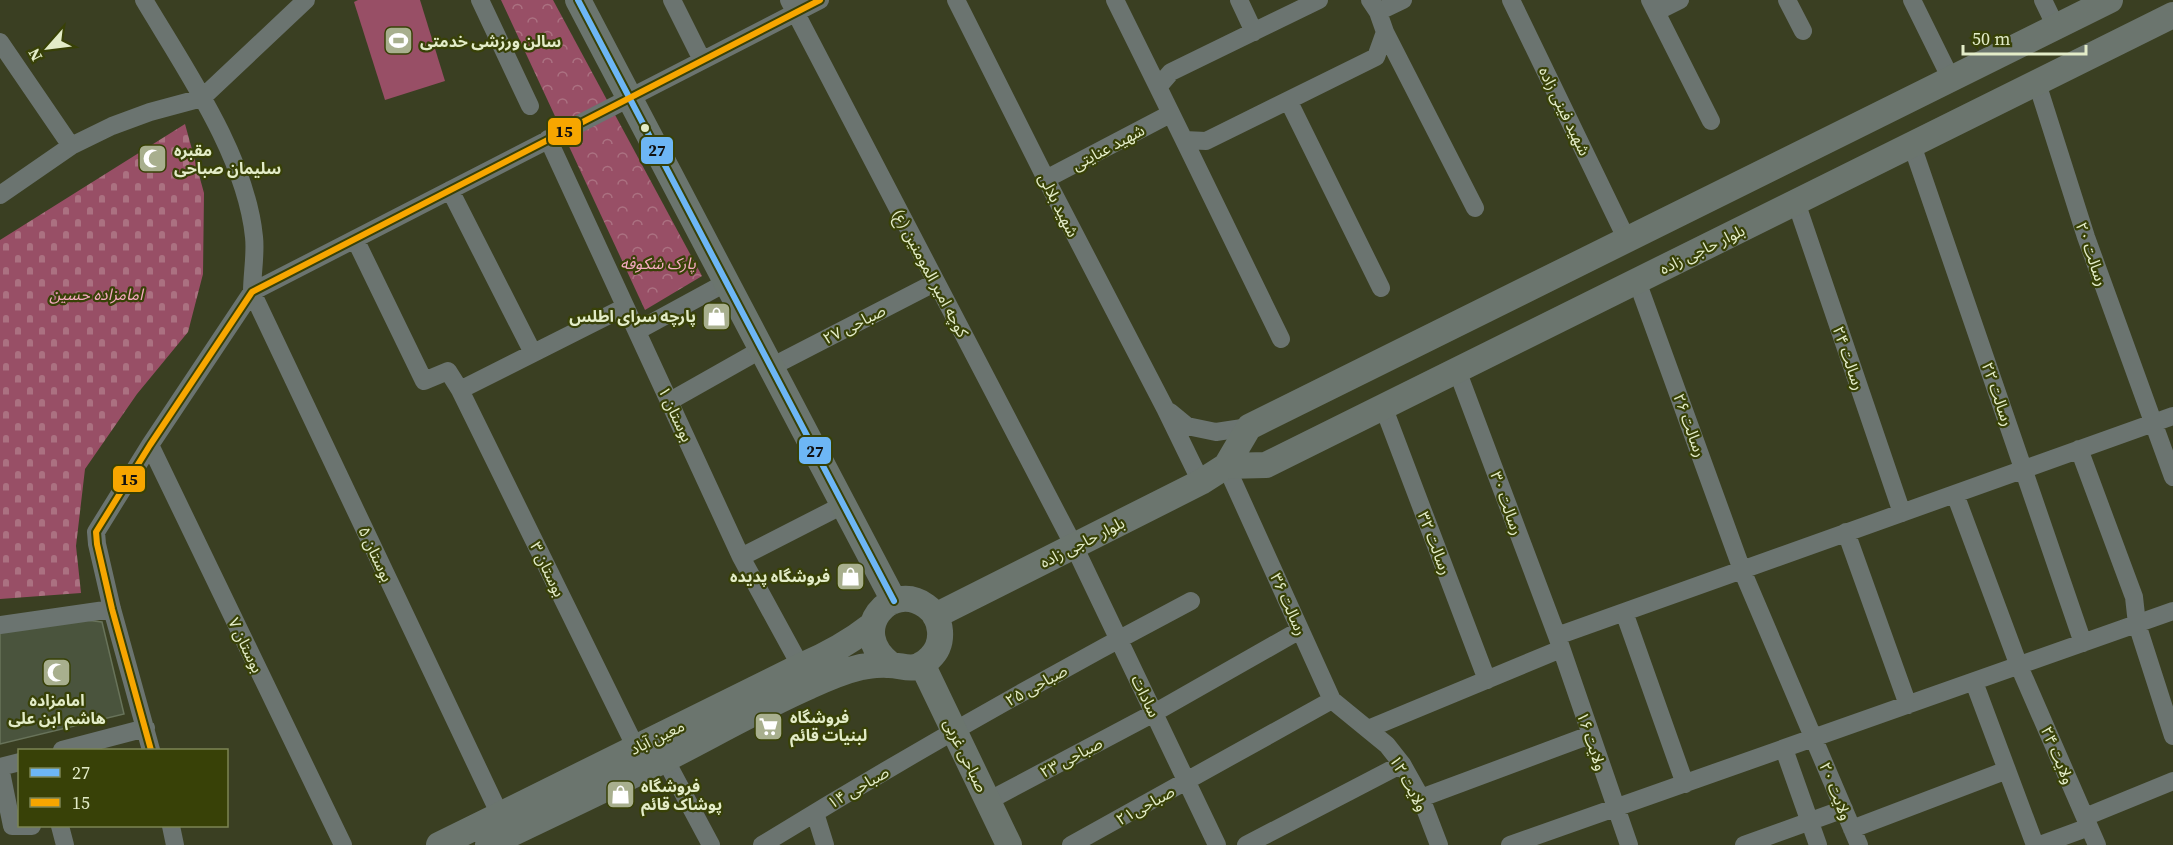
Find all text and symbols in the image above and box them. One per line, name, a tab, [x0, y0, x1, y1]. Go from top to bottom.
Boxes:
north arrow	[18, 18, 78, 78]
scale bar	[1963, 18, 2086, 56]
sports icon: سالن ورزشی خدمتی	[383, 25, 415, 57]
text: 50 m	[1972, 26, 2010, 51]
place label: سالن ورزشی خدمتی	[420, 30, 561, 52]
text: N	[22, 44, 47, 65]
street label: شهید فینی زاده	[1534, 63, 1596, 159]
line badge: 15	[547, 117, 582, 146]
street label: شهید عنایتی	[1068, 119, 1148, 175]
text: 15	[555, 120, 573, 142]
unlabelled marker	[639, 122, 651, 134]
line badge: 27	[640, 136, 674, 165]
place label: مقبره سلیمان صباحی	[174, 139, 281, 179]
text: 27	[648, 139, 666, 161]
mosque icon: مقبره سلیمان صباحی	[137, 143, 169, 175]
street label: شهید بلالی	[1034, 169, 1084, 241]
street label: کوچه امیر المومنین (ع)	[886, 205, 974, 342]
street label: بلوار حاجی زاده	[1656, 219, 1748, 279]
street label: رسالت ۲۰	[2071, 219, 2113, 289]
park label: پارک شکوفه	[620, 252, 696, 274]
park label: امامزاده حسین	[49, 283, 145, 305]
street label: صباحی ۲۷	[819, 299, 889, 349]
shop icon: پارچه سرای اطلس	[701, 300, 733, 332]
place label: پارچه سرای اطلس	[569, 305, 696, 327]
street label: رسالت ۲۴	[1828, 323, 1870, 393]
street label: رسالت ۲۲	[1977, 359, 2019, 429]
street label: بوستان ۱	[654, 383, 698, 445]
street label: رسالت ۲۶	[1668, 390, 1712, 460]
line badge: 27	[798, 436, 832, 465]
text: 27	[806, 440, 824, 462]
line badge: 15	[112, 465, 146, 493]
text: 15	[120, 468, 138, 490]
street label: رسالت ۳۰	[1485, 468, 1529, 538]
street label: رسالت ۳۲	[1413, 508, 1457, 578]
street label: بلوار حاجی زاده	[1036, 511, 1128, 573]
street label: بوستان ۵	[354, 523, 398, 585]
street label: بوستان ۳	[525, 538, 571, 600]
shop icon: فروشگاه پدیده	[835, 560, 867, 592]
place label: فروشگاه پدیده	[730, 565, 830, 587]
street label: رسالت ۳۶	[1265, 569, 1313, 639]
street label: بوستان ۷	[223, 614, 269, 676]
mosque icon: امامزاده هاشم ابن علی	[41, 656, 73, 688]
street label: صباحی ۲۵	[1001, 659, 1071, 711]
street label: سادات	[1126, 671, 1166, 721]
place label: امامزاده هاشم ابن علی	[8, 689, 106, 731]
place label: فروشگاه لبنیات قائم	[790, 706, 867, 748]
street label: ولایت ۱۶	[1572, 709, 1612, 773]
supermarket icon: فروشگاه لبنیات قائم	[753, 710, 785, 742]
street label: معین آباد	[626, 714, 688, 760]
street label: صباحی غربی	[939, 714, 993, 796]
street label: ولایت ۲۴	[2036, 723, 2080, 787]
street label: صباحی ۲۳	[1036, 731, 1106, 783]
legend	[18, 749, 228, 827]
street label: ولایت ۱۲	[1385, 751, 1433, 815]
street label: ولایت ۲۰	[1814, 759, 1858, 823]
text: 27	[72, 760, 90, 785]
street label: صباحی ۱۴	[823, 761, 893, 813]
place label: فروشگاه پوشاک قائم	[641, 775, 722, 817]
shop icon: فروشگاه پوشاک قائم	[604, 779, 636, 811]
street label: صباحی۲۱	[1112, 780, 1178, 830]
text: 15	[72, 790, 90, 815]

